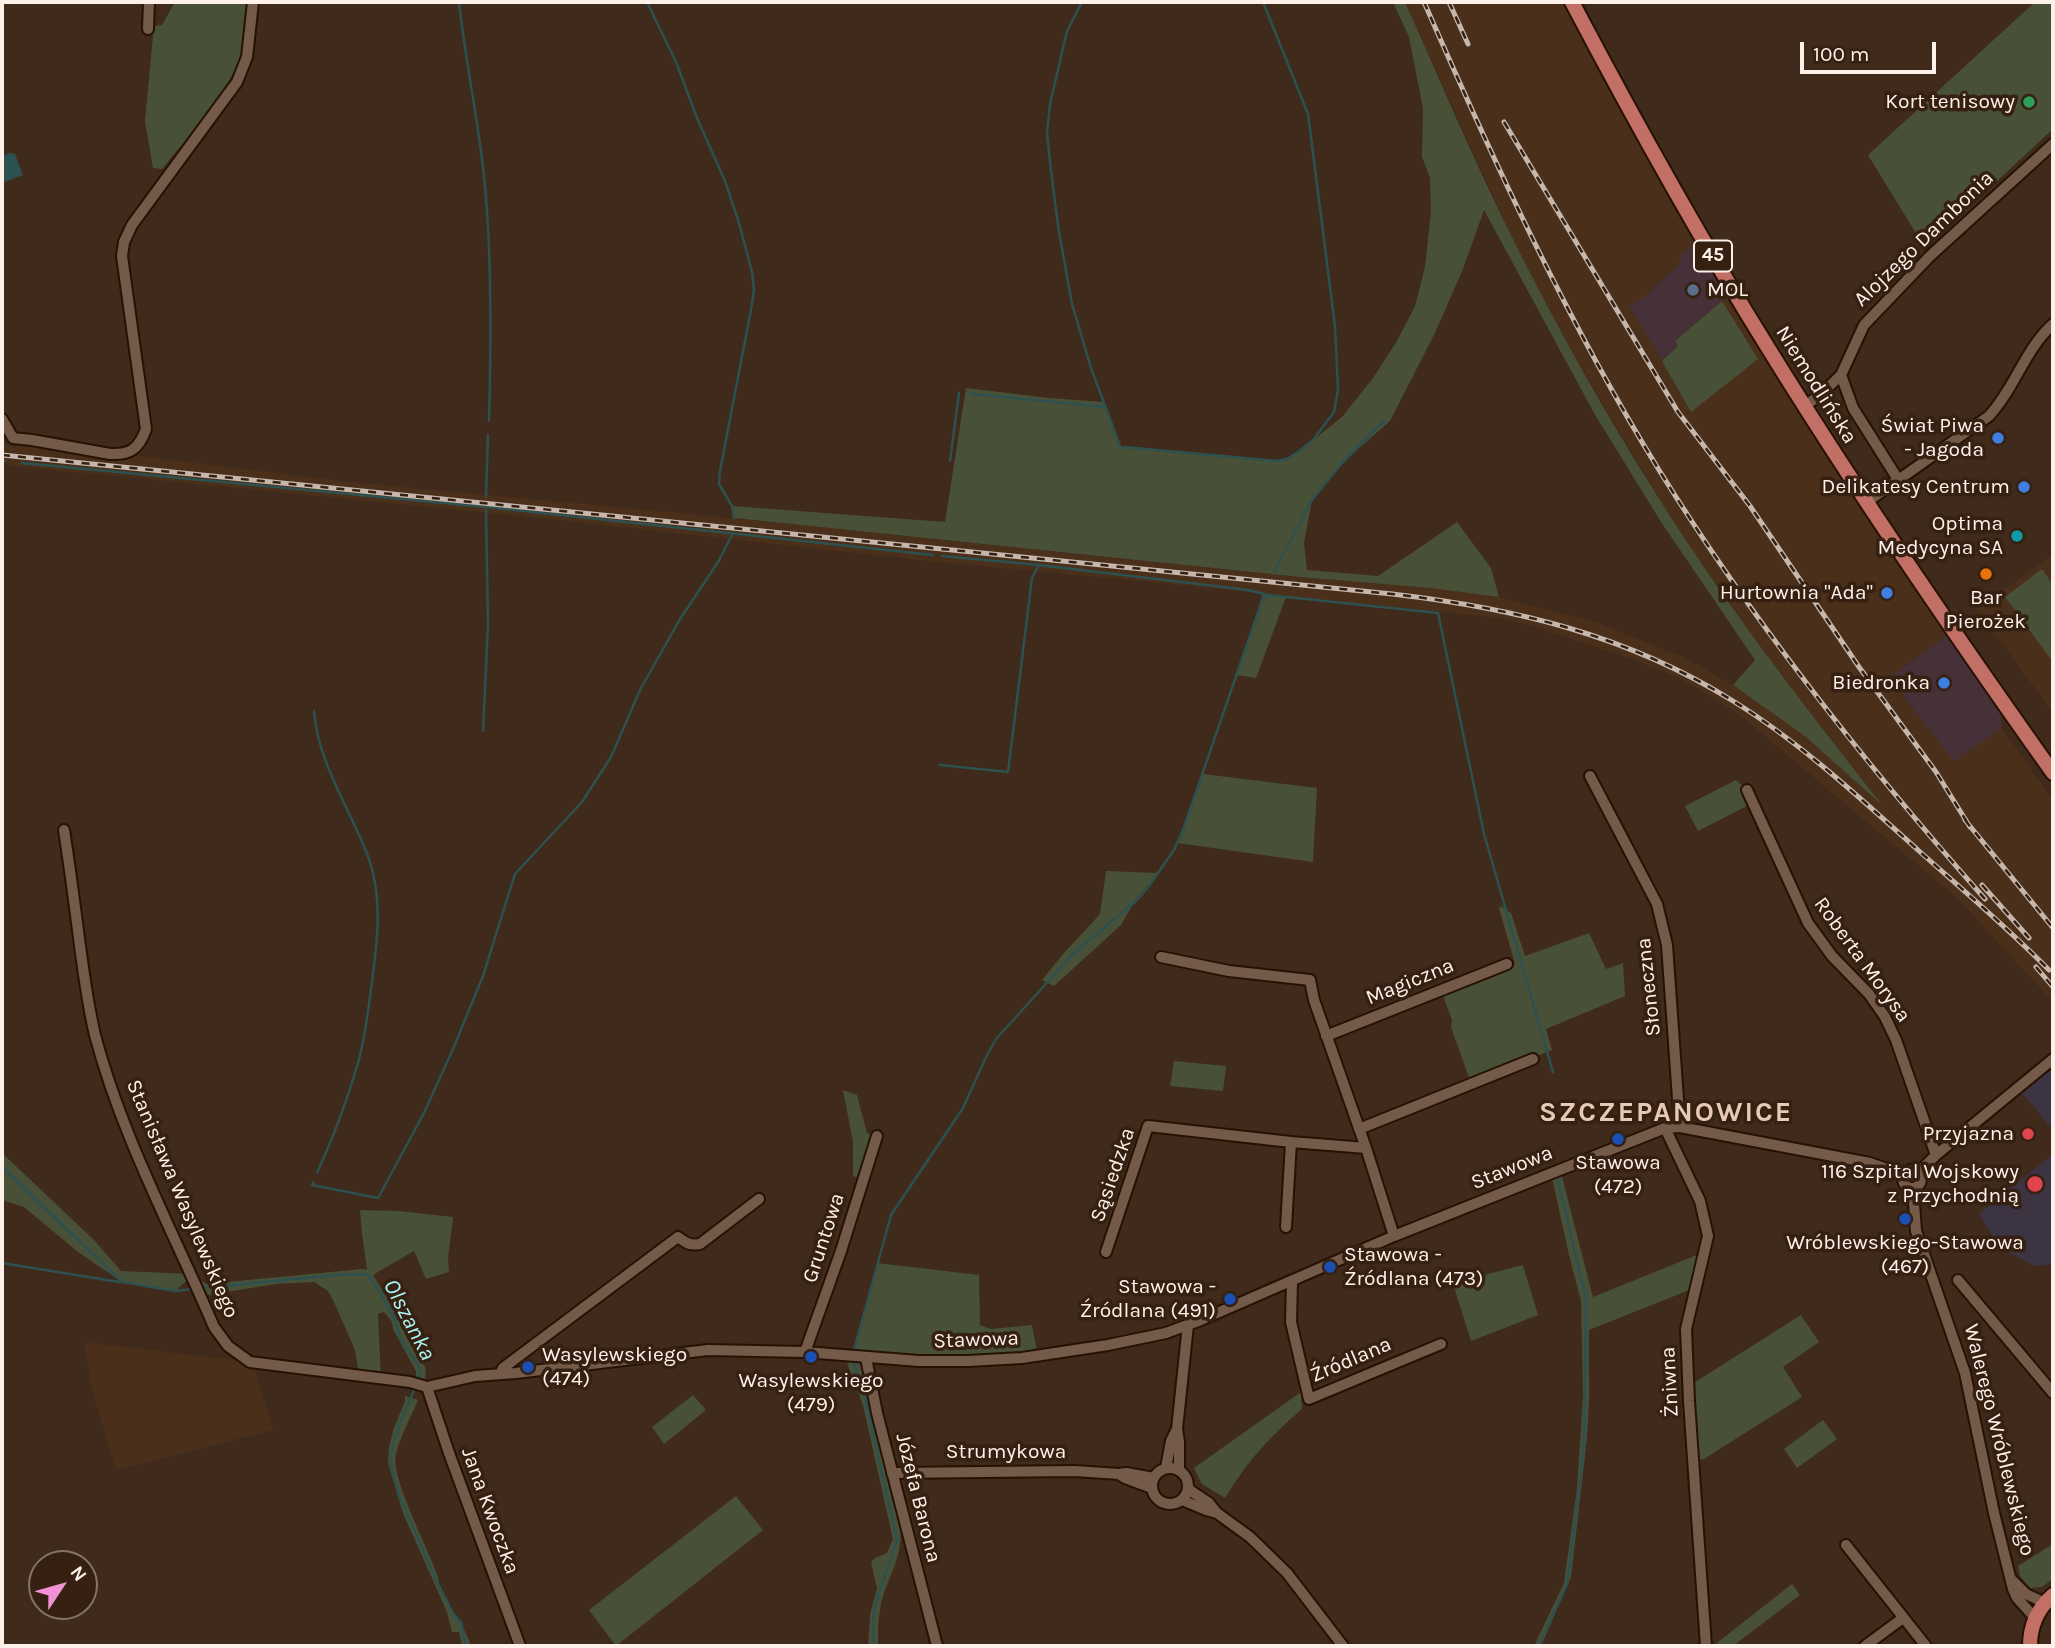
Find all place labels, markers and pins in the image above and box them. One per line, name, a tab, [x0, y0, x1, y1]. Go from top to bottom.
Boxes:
place label: Kort tenisowy	[1885, 89, 2015, 115]
marker: Kort tenisowy	[2021, 94, 2037, 110]
place label: MOL	[1707, 277, 1748, 303]
marker: MOL	[1685, 282, 1701, 298]
place label: Świat Piwa - Jagoda	[1881, 413, 1984, 463]
marker: Świat Piwa - Jagoda	[1990, 430, 2006, 446]
place label: Delikatesy Centrum	[1822, 474, 2010, 500]
marker: Delikatesy Centrum	[2016, 479, 2032, 495]
place label: Optima Medycyna SA	[1878, 511, 2003, 561]
marker: Optima Medycyna SA	[2009, 528, 2025, 544]
marker: Bar Pierożek	[1978, 566, 1994, 582]
place label: Hurtownia "Ada"	[1720, 580, 1873, 606]
marker: Hurtownia "Ada"	[1879, 585, 1895, 601]
place label: Bar Pierożek	[1946, 585, 2026, 635]
place label: Biedronka	[1832, 670, 1930, 696]
marker: Biedronka	[1936, 675, 1952, 691]
place label: Przyjazna	[1923, 1121, 2014, 1147]
marker: Przyjazna	[2020, 1126, 2036, 1142]
marker: Stawowa (472)	[1610, 1131, 1626, 1147]
place label: Stawowa (472)	[1575, 1150, 1661, 1200]
place label: 116 Szpital Wojskowy z Przychodnią	[1821, 1159, 2019, 1209]
marker: 116 Szpital Wojskowy z Przychodnią	[2025, 1174, 2045, 1194]
marker: Wróblewskiego-Stawowa (467)	[1897, 1211, 1913, 1227]
place label: Wróblewskiego-Stawowa (467)	[1786, 1230, 2024, 1280]
place label: Stawowa - Źródlana (473)	[1344, 1242, 1484, 1292]
marker: Stawowa - Źródlana (473)	[1322, 1259, 1338, 1275]
place label: Stawowa - Źródlana (491)	[1080, 1274, 1216, 1324]
marker: Stawowa - Źródlana (491)	[1222, 1291, 1238, 1307]
place label: Wasylewskiego (474)	[542, 1342, 687, 1392]
marker: Wasylewskiego (479)	[803, 1349, 819, 1365]
marker: Wasylewskiego (474)	[520, 1359, 536, 1375]
place label: Wasylewskiego (479)	[738, 1368, 884, 1418]

